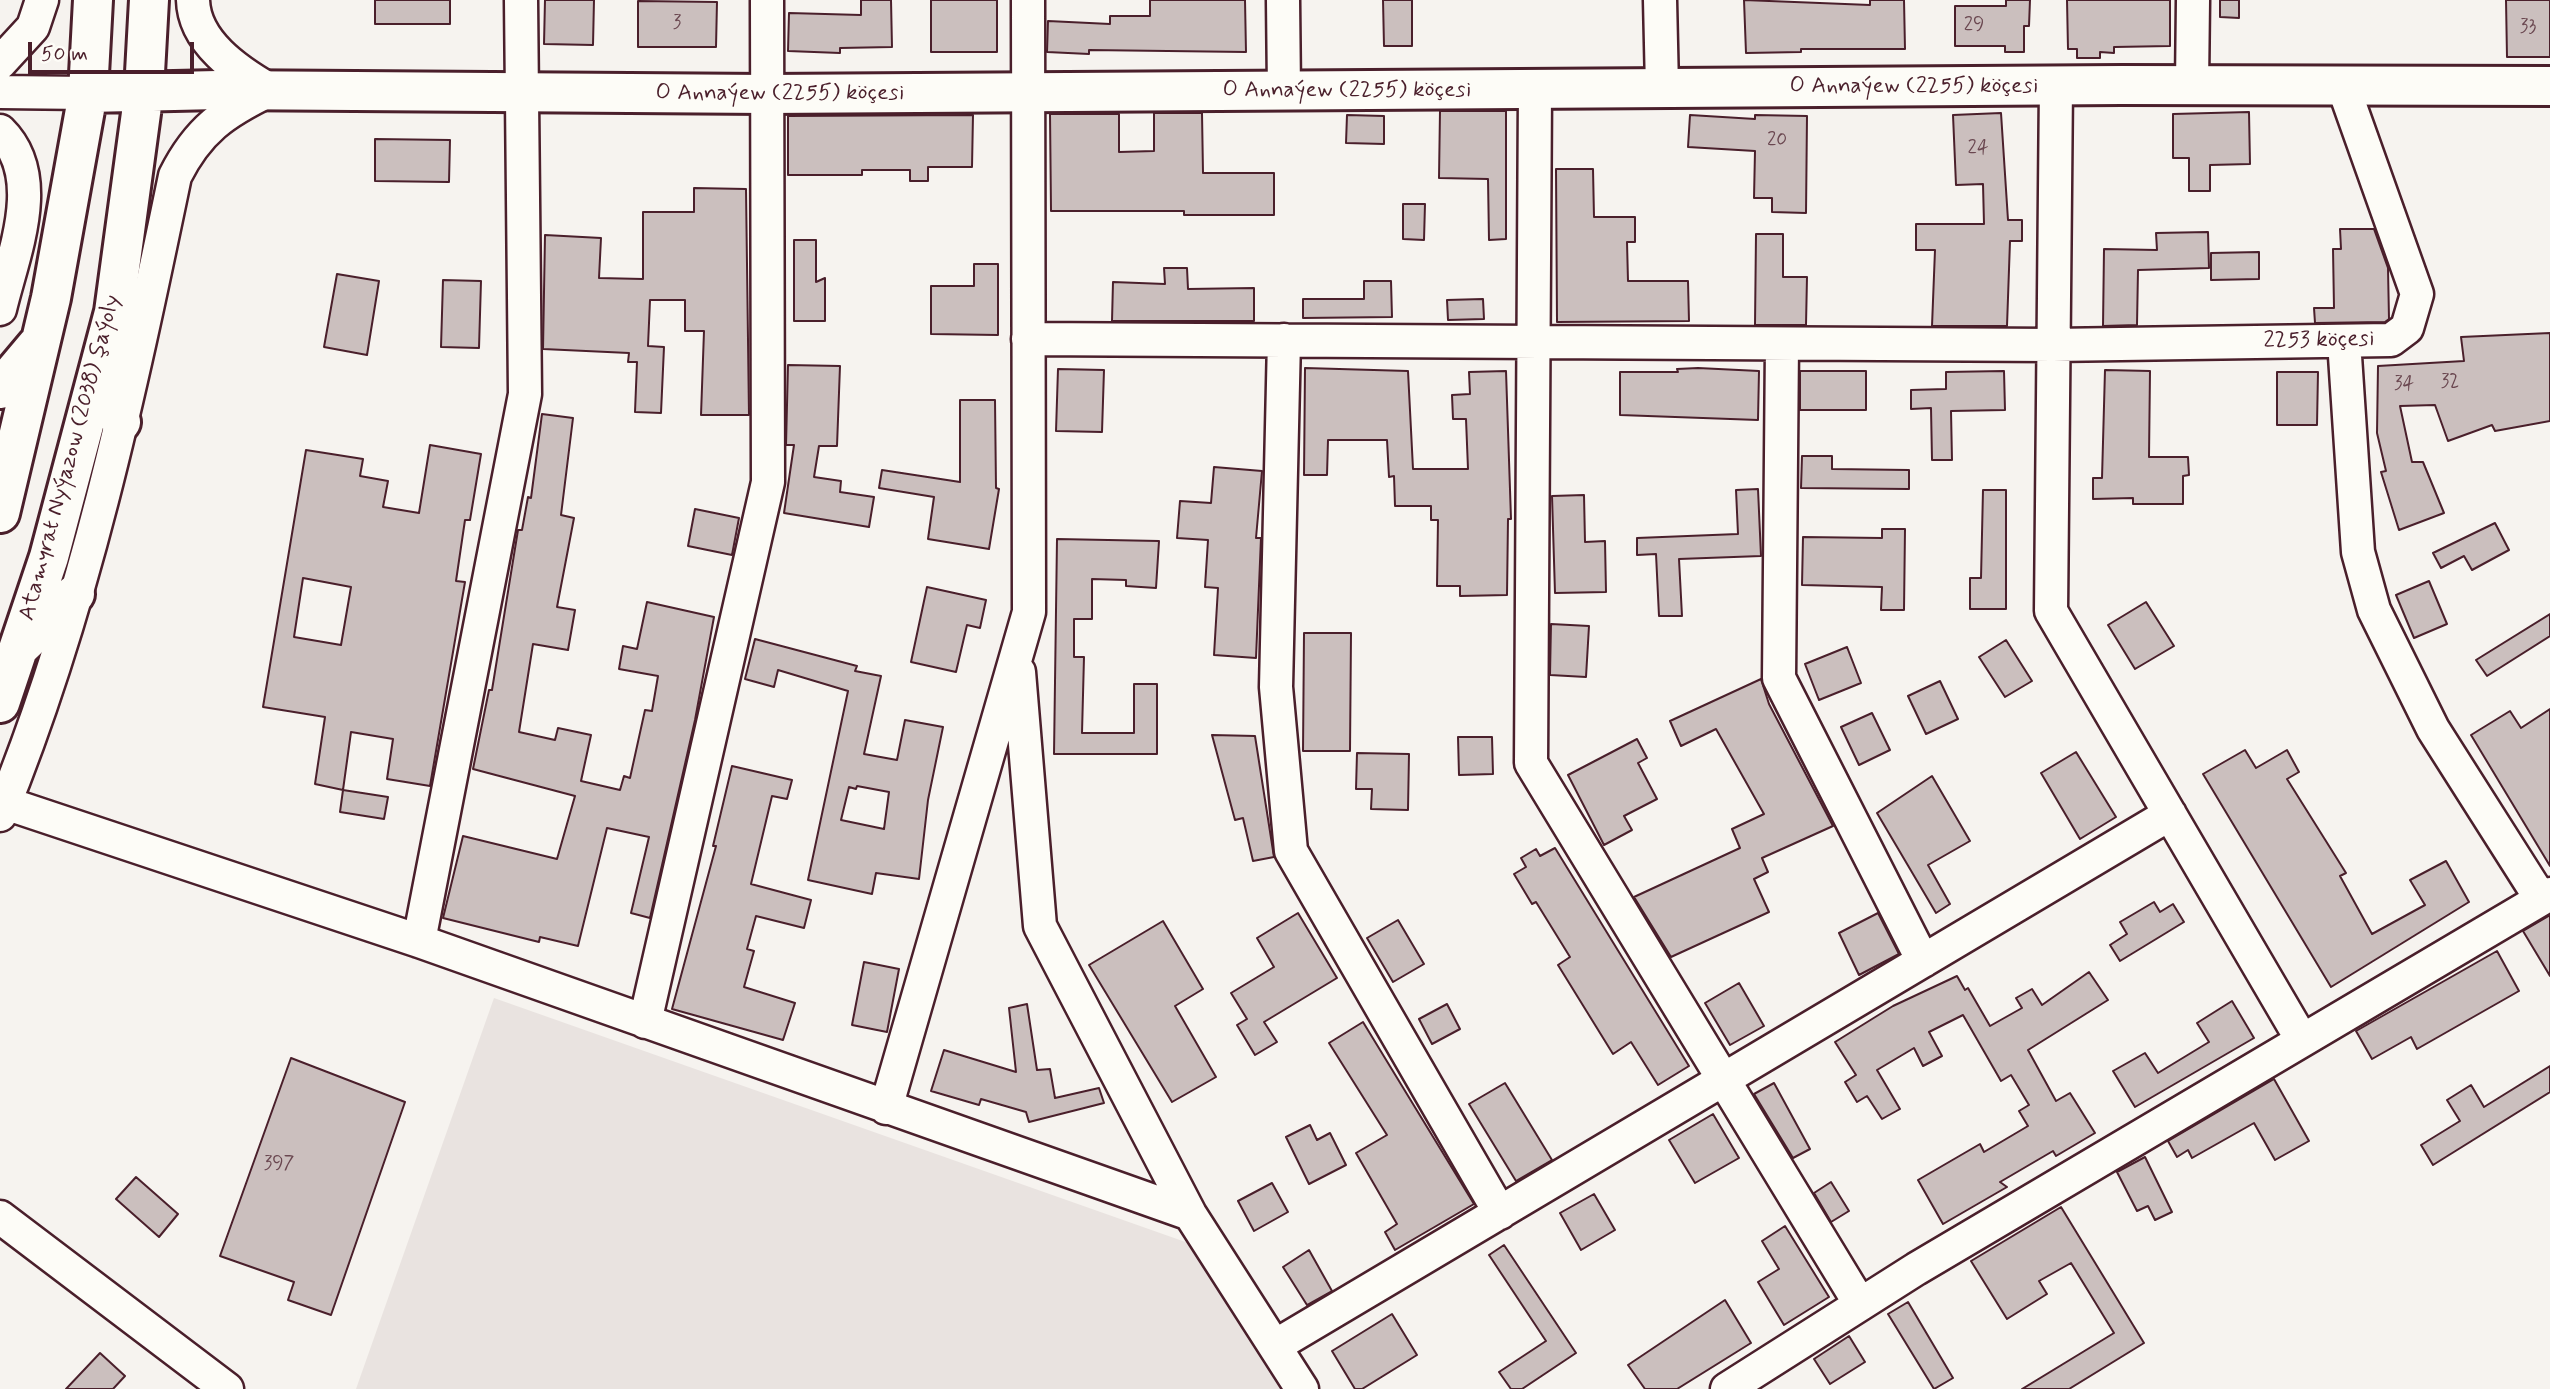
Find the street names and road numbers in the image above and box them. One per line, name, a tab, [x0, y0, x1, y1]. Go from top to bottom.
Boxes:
street label: O Annaýew (2255) köçesi	[1790, 73, 2038, 101]
street label: O Annaýew (2255) köçesi	[1223, 77, 1471, 105]
street label: O Annaýew (2255) köçesi	[656, 80, 904, 108]
street label: Atamyrat Nyýazow (2038) şaýoly	[14, 292, 128, 624]
street label: 2253 köçesi	[2263, 326, 2375, 356]

